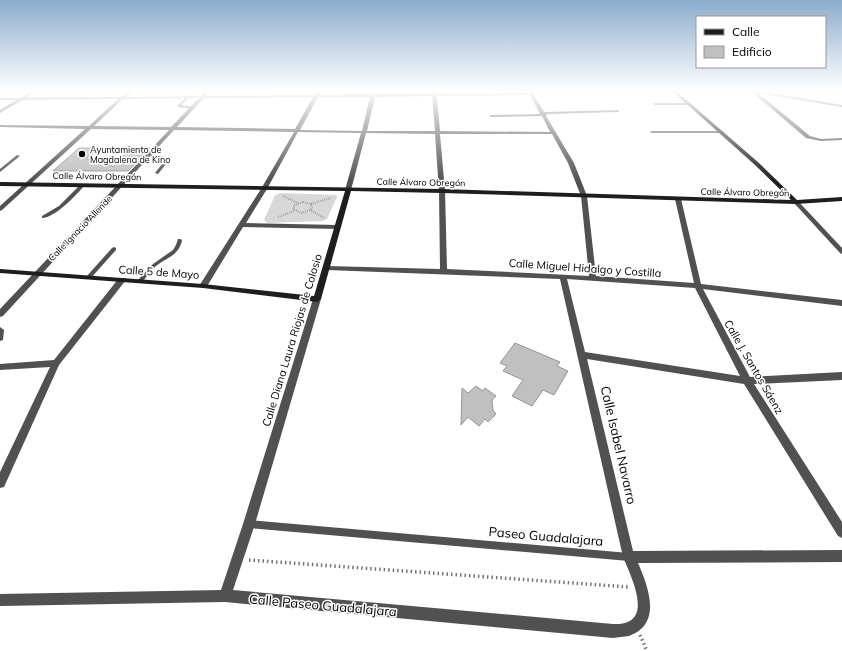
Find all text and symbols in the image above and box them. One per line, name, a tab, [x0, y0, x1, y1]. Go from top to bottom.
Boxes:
legend	[696, 16, 826, 68]
text: Calle	[732, 24, 759, 39]
text: Edificio	[732, 44, 772, 59]
place label: Ayuntamiento de Magdalena de Kino	[90, 144, 170, 165]
marker: Ayuntamiento de Magdalena de Kino	[77, 149, 87, 159]
street label: Calle Álvaro Obregón	[53, 170, 141, 182]
street label: Calle Álvaro Obregón	[377, 176, 465, 188]
street label: Calle Álvaro Obregón	[701, 186, 789, 198]
street label: Calle Ignacio Allende	[46, 193, 114, 263]
street label: Calle Diana Laura Riojas de Colosio	[259, 252, 325, 428]
street label: Calle Miguel Hidalgo y Costilla	[508, 256, 662, 280]
street label: Calle 5 de Mayo	[118, 262, 200, 282]
street label: Calle J. Santos Sáenz	[721, 317, 787, 417]
street label: Calle Isabel Navarro	[598, 384, 640, 506]
street label: Paseo Guadalajara	[488, 523, 604, 549]
street label: Calle Paseo Guadalajara	[249, 591, 397, 619]

